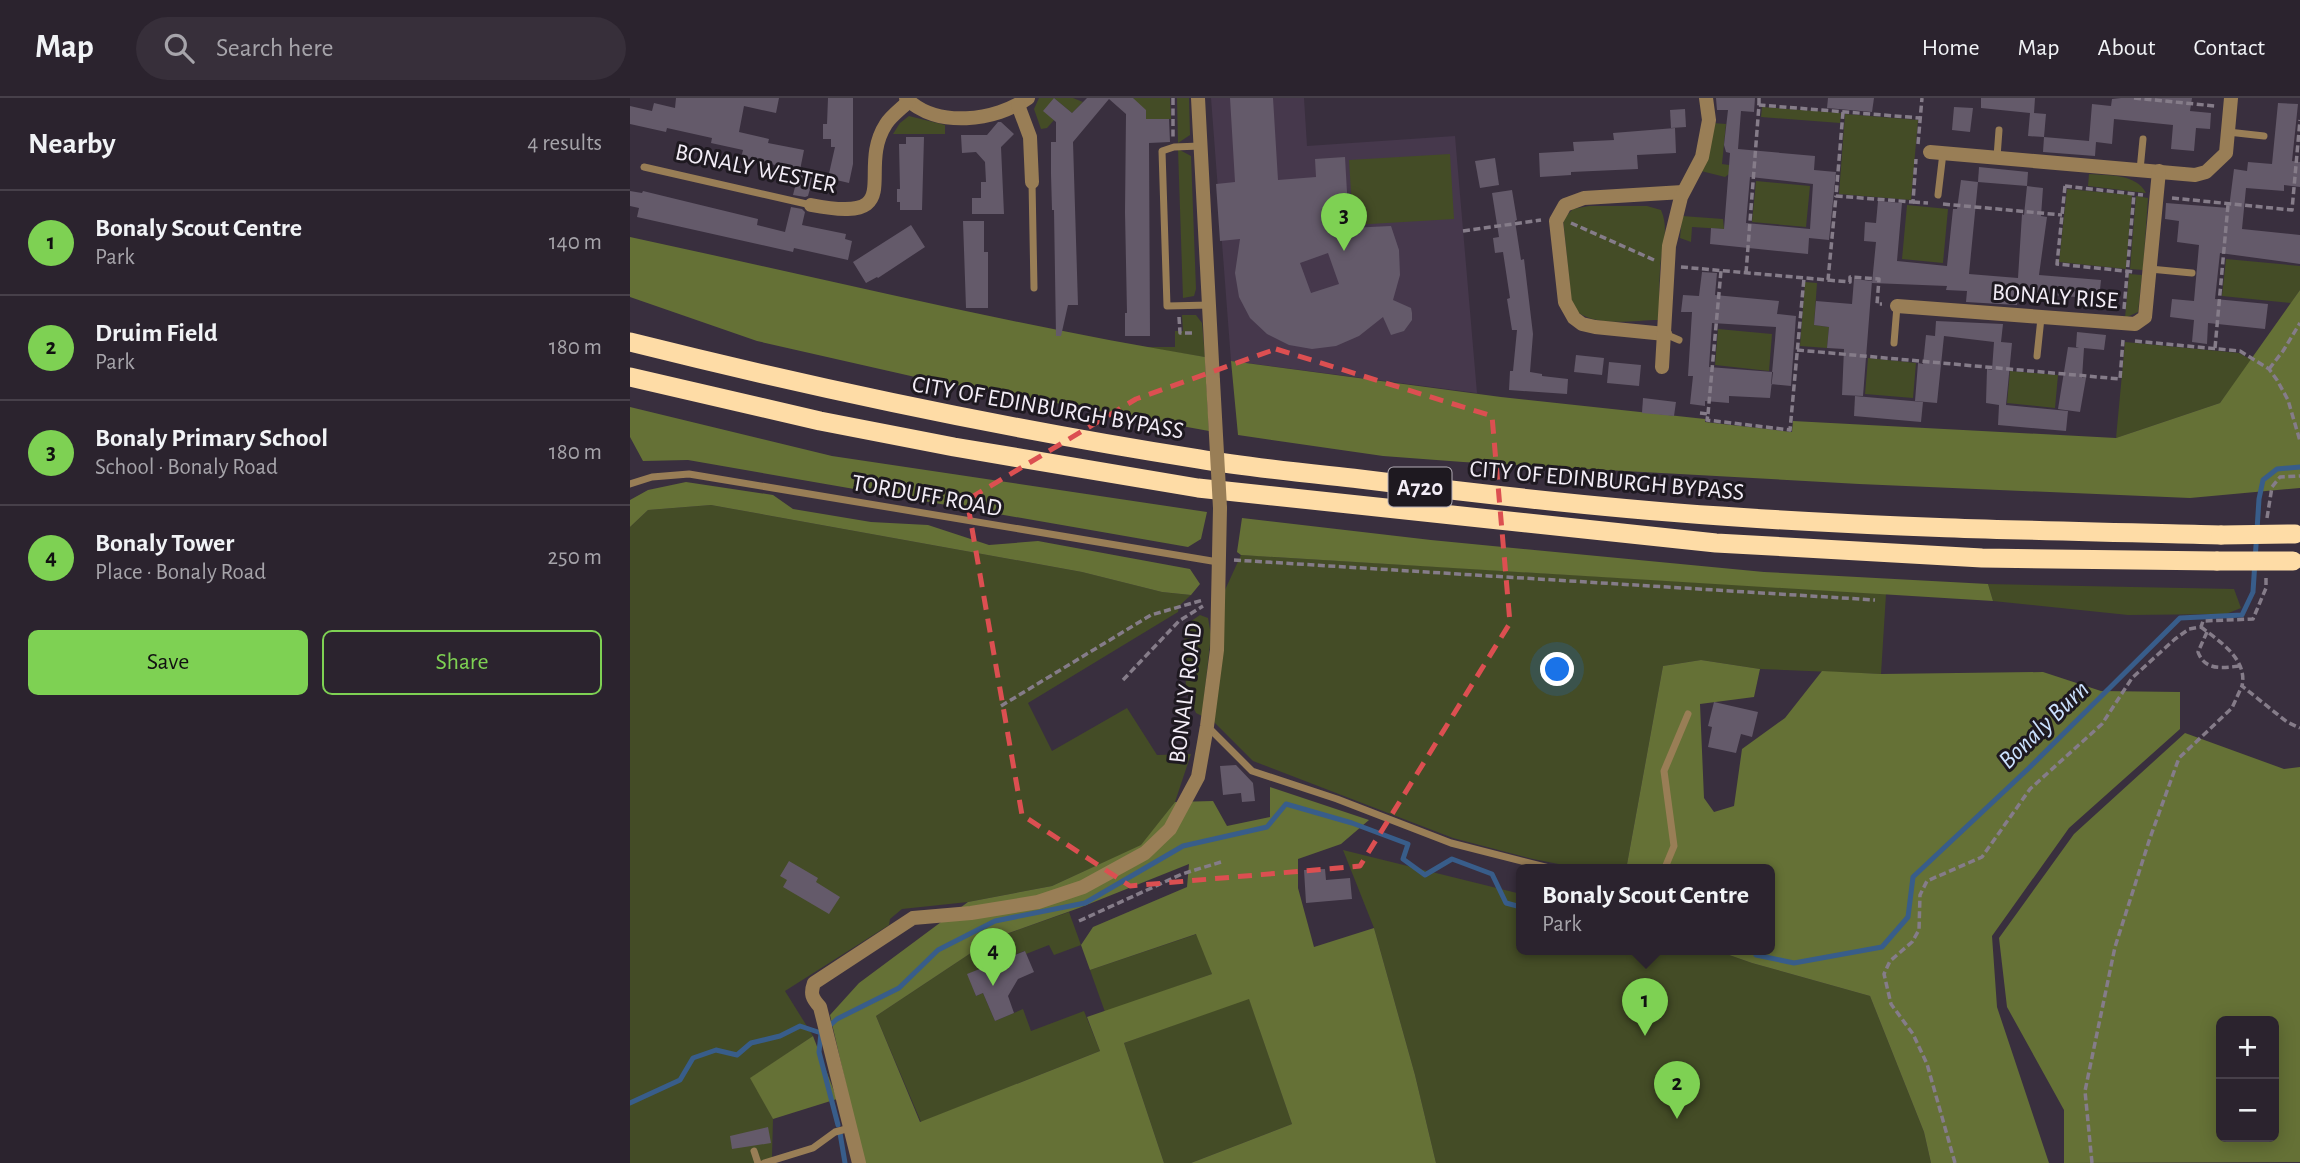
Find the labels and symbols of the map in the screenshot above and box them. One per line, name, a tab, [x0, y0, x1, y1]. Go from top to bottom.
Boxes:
street label: BONALY WESTER	[673, 140, 839, 198]
pin: 3	[1321, 193, 1367, 251]
street label: BONALY RISE	[1991, 281, 2119, 313]
street label: CITY OF EDINBURGH BYPASS	[910, 372, 1186, 444]
street label: CITY OF EDINBURGH BYPASS	[1469, 457, 1745, 505]
road number: A720	[1388, 468, 1452, 506]
street label: TORDUFF ROAD	[850, 471, 1004, 521]
street label: BONALY ROAD	[1165, 622, 1207, 765]
your location	[1540, 652, 1574, 686]
water label: Bonaly Burn	[1994, 676, 2094, 774]
pin: 4	[970, 928, 1016, 986]
pin: 1	[1622, 978, 1668, 1036]
pin: 2	[1654, 1061, 1700, 1119]

